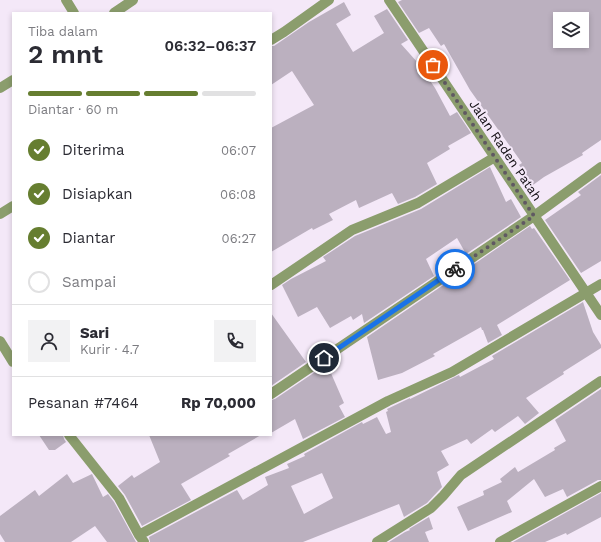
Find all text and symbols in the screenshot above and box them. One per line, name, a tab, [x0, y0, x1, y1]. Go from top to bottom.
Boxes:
map controls	[553, 12, 589, 48]
button: layers	[553, 12, 589, 48]
text: Tiba dalam	[28, 24, 98, 39]
text: 06:32–06:37	[165, 37, 256, 55]
text: 2 mnt	[28, 39, 103, 69]
pin	[416, 48, 450, 82]
icon: bag	[422, 54, 444, 76]
street label: Jalan Raden Patah	[466, 97, 545, 204]
text: Diantar · 60 m	[28, 102, 119, 117]
icon: check	[28, 139, 50, 161]
text: Diterima	[62, 141, 125, 159]
text: 06:07	[221, 143, 256, 158]
icon: check	[28, 183, 50, 205]
text: Disiapkan	[62, 185, 133, 203]
text: 06:08	[220, 187, 256, 202]
icon: check	[28, 227, 50, 249]
text: Diantar	[62, 229, 115, 247]
text: 06:27	[222, 231, 256, 246]
courier	[435, 249, 475, 289]
icon: bike	[444, 258, 466, 280]
text: Sampai	[62, 273, 116, 291]
button: person	[28, 320, 70, 362]
button: phone	[214, 320, 256, 362]
text: Sari	[80, 324, 109, 342]
pin	[307, 341, 341, 375]
text: Kurir · 4.7	[80, 342, 139, 357]
icon: home	[313, 347, 335, 369]
text: Pesanan #7464	[28, 394, 139, 412]
text: Rp 70,000	[181, 394, 256, 412]

